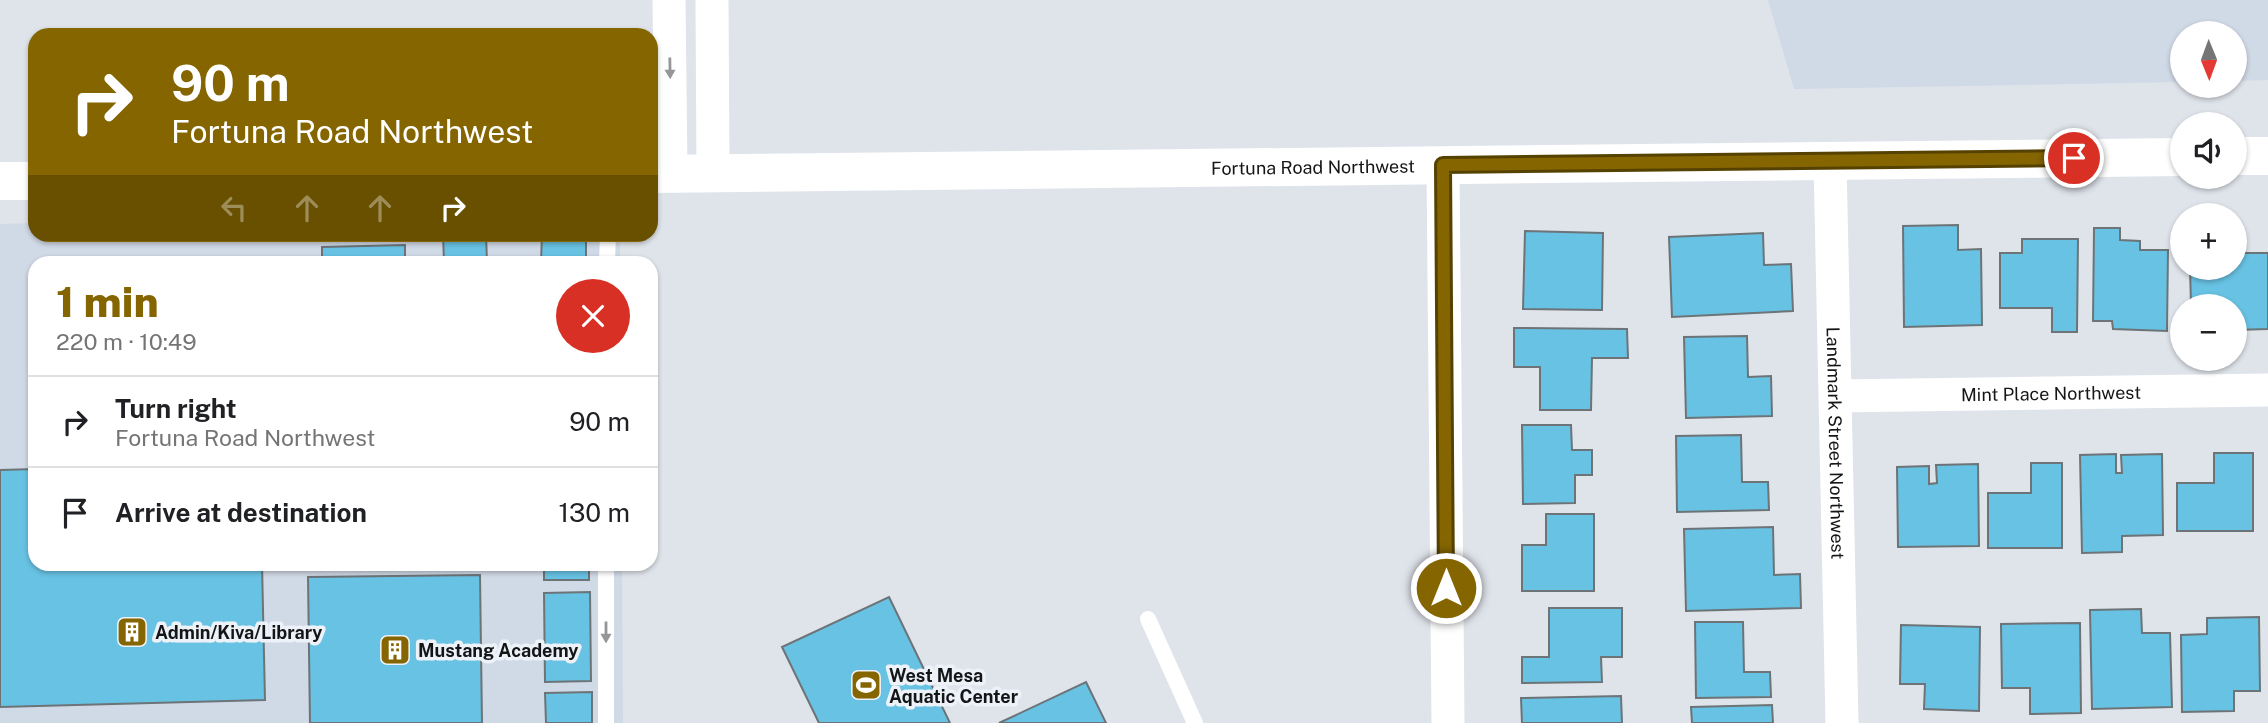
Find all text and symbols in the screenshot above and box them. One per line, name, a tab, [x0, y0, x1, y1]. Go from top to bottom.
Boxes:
north arrow	[2170, 21, 2247, 98]
map controls	[2170, 21, 2247, 371]
text: 90 m	[171, 54, 290, 112]
icon: right	[56, 56, 147, 147]
one-way arrow	[664, 57, 676, 79]
button: sound	[2170, 112, 2247, 189]
text: Fortuna Road Northwest	[171, 113, 534, 150]
pin	[2044, 128, 2104, 188]
icon: arrive	[2055, 139, 2093, 177]
street label: Fortuna Road Northwest	[1211, 155, 1415, 178]
icon: left	[215, 189, 253, 227]
icon: ahead	[288, 189, 326, 227]
icon: ahead	[361, 189, 399, 227]
icon: right	[434, 189, 472, 227]
button: +	[2170, 203, 2247, 280]
text: 1 min	[56, 277, 159, 326]
button: close	[556, 279, 630, 353]
button: −	[2170, 294, 2247, 371]
street label: Landmark Street Northwest	[1823, 326, 1849, 560]
text: 220 m · 10:49	[56, 328, 197, 355]
street label: Mint Place Northwest	[1961, 381, 2141, 405]
text: Turn right	[115, 393, 237, 424]
icon: right	[56, 403, 94, 441]
text: 90 m	[569, 406, 630, 437]
text: Fortuna Road Northwest	[115, 424, 376, 451]
icon: arrive	[56, 494, 94, 532]
text: Arrive at destination	[115, 497, 367, 528]
text: 130 m	[558, 497, 630, 528]
position arrow	[1409, 551, 1483, 625]
building icon: Admin/Kiva/Library	[115, 615, 149, 649]
one-way arrow	[600, 621, 612, 643]
place label: Admin/Kiva/Library	[155, 622, 322, 643]
building icon: Mustang Academy	[378, 633, 412, 667]
place label: Mustang Academy	[418, 640, 578, 661]
place label: West Mesa Aquatic Center	[889, 665, 1019, 707]
sports icon: West Mesa Aquatic Center	[849, 668, 883, 702]

